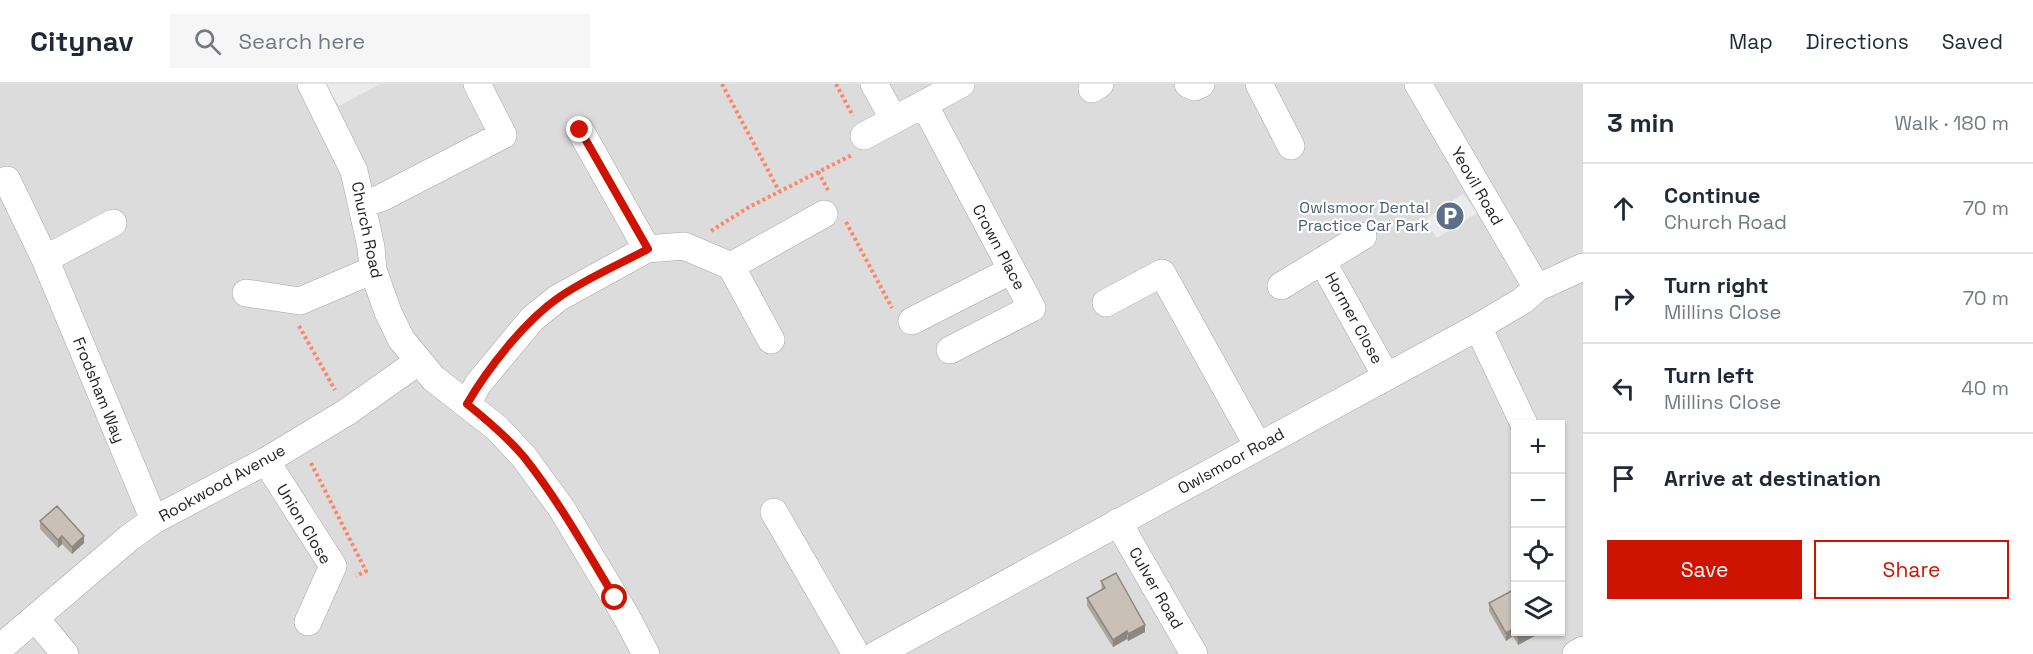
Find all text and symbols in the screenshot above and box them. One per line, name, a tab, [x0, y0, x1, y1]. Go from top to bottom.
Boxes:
search box	[170, 14, 590, 68]
text: Citynav	[30, 23, 134, 59]
icon: search	[191, 25, 224, 58]
text: Search here	[239, 27, 365, 55]
text: Map	[1729, 28, 1773, 55]
text: Directions	[1806, 28, 1909, 55]
text: Saved	[1942, 28, 2003, 55]
text: 3 min	[1607, 106, 1675, 140]
text: Walk · 180 m	[1895, 110, 2009, 136]
route end	[566, 116, 592, 142]
street label: Yeovil Road	[1446, 143, 1508, 229]
street label: Church Road	[347, 180, 387, 280]
text: Continue	[1664, 181, 1760, 209]
icon: ahead	[1607, 192, 1640, 225]
text: 70 m	[1963, 195, 2009, 221]
place label: Owlsmoor Dental Practice Car Park	[1298, 197, 1429, 236]
parking icon: Owlsmoor Dental Practice Car Park	[1434, 200, 1466, 232]
street label: Crown Place	[968, 201, 1030, 293]
text: Church Road	[1664, 209, 1787, 235]
street label: Hormer Close	[1320, 268, 1388, 368]
text: Turn right	[1664, 271, 1769, 299]
icon: right	[1607, 282, 1640, 315]
text: 70 m	[1963, 285, 2009, 311]
text: Millins Close	[1664, 299, 1781, 325]
street label: Frodsham Way	[68, 334, 130, 446]
text: Turn left	[1664, 361, 1754, 389]
icon: left	[1607, 372, 1640, 405]
text: 40 m	[1961, 375, 2009, 401]
text: Millins Close	[1664, 389, 1781, 415]
map controls	[1511, 420, 1565, 636]
button: +	[1511, 420, 1565, 474]
street label: Owlsmoor Road	[1174, 423, 1288, 499]
street label: Rookwood Avenue	[155, 439, 289, 527]
icon: arrive	[1607, 462, 1640, 495]
text: Arrive at destination	[1664, 464, 1881, 492]
button: −	[1511, 474, 1565, 528]
street label: Union Close	[272, 480, 336, 568]
button: locate	[1511, 528, 1565, 582]
button: Save	[1607, 540, 1802, 599]
button: Share	[1814, 540, 2009, 599]
street label: Culver Road	[1124, 543, 1188, 633]
button: layers	[1511, 582, 1565, 636]
route start	[601, 584, 627, 610]

